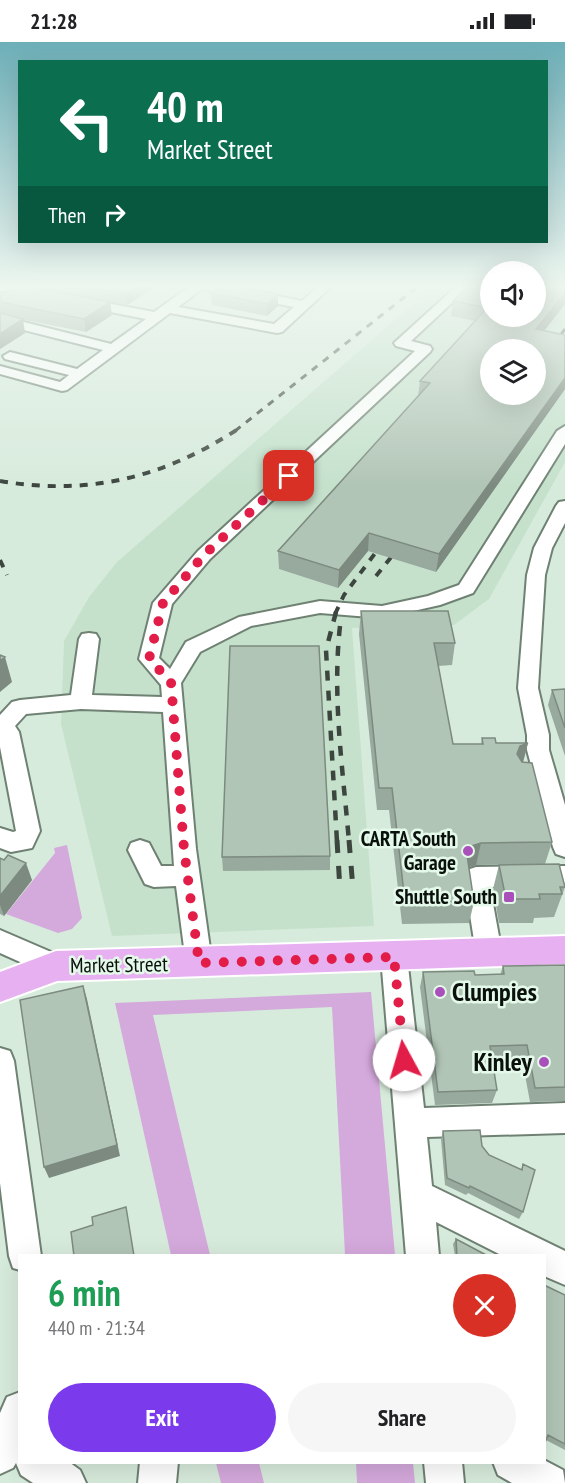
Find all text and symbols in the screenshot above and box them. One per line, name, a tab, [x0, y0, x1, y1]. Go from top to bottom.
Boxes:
text: 21:28	[30, 7, 78, 35]
text: 40 m	[147, 79, 224, 134]
icon: left	[48, 84, 126, 162]
text: Market Street	[147, 132, 273, 166]
icon: right	[98, 198, 131, 231]
text: Then	[48, 201, 86, 229]
map controls	[480, 261, 546, 405]
button: sound	[480, 261, 546, 327]
button: layers	[480, 339, 546, 405]
pin	[263, 450, 314, 501]
icon: arrive	[272, 459, 305, 492]
place label: CARTA South Garage	[361, 825, 456, 876]
marker: CARTA South Garage	[461, 844, 475, 858]
place label: Shuttle South	[395, 883, 497, 910]
marker: Shuttle South	[502, 890, 516, 904]
street label: Market Street	[70, 950, 168, 979]
place label: Clumpies	[452, 975, 537, 1008]
marker: Clumpies	[433, 985, 447, 999]
position arrow	[372, 1028, 436, 1092]
place label: Kinley	[473, 1045, 533, 1078]
marker: Kinley	[537, 1055, 551, 1069]
text: 6 min	[48, 1269, 121, 1316]
button: close	[453, 1274, 516, 1337]
text: 440 m · 21:34	[48, 1315, 145, 1341]
button: Exit	[48, 1383, 276, 1452]
button: Share	[288, 1383, 516, 1452]

